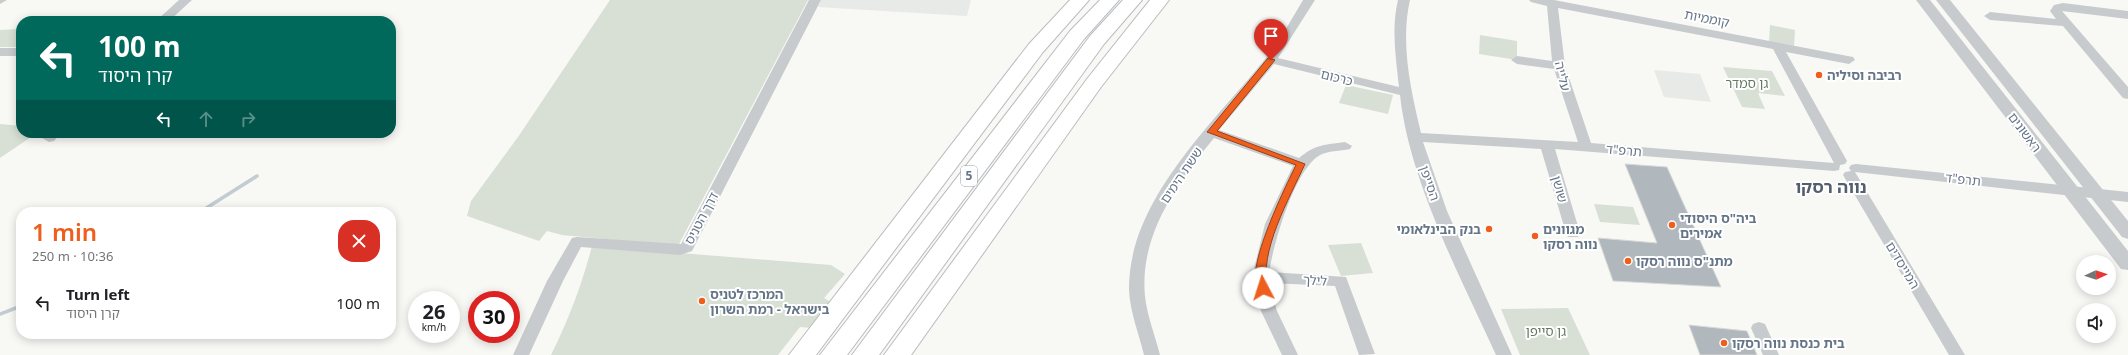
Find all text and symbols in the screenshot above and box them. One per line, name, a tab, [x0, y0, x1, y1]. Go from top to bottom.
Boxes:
street label: קוממיות	[1683, 5, 1731, 31]
pin	[1254, 19, 1288, 60]
icon: arrive	[1260, 25, 1282, 47]
text: 100 m	[98, 27, 181, 65]
icon: left	[32, 32, 84, 84]
street label: עלייה	[1551, 59, 1575, 93]
text: קרן היסוד	[98, 63, 173, 87]
street label: כרכום	[1319, 64, 1355, 90]
place label: רביבה וסיליה	[1827, 66, 1902, 84]
marker: רביבה וסיליה	[1814, 70, 1824, 80]
park label: גן סמדר	[1726, 74, 1769, 92]
icon: left	[153, 108, 175, 130]
icon: ahead	[195, 108, 217, 130]
icon: right	[237, 108, 259, 130]
street label: ראשונים	[2004, 109, 2046, 155]
street label: תרפ"ד	[1605, 139, 1643, 161]
street label: ששת הימים	[1156, 143, 1206, 207]
street label: הסייפן	[1416, 163, 1444, 203]
road number: 5	[961, 166, 977, 186]
street label: תרפ"ד	[1944, 168, 1982, 190]
street label: שושן	[1548, 173, 1572, 205]
district label: נווה רסקו	[1795, 175, 1867, 198]
street label: דרך הטניס	[680, 189, 722, 247]
place label: ביה"ס היסודי אמירים	[1680, 209, 1757, 242]
text: 1 min	[32, 215, 97, 248]
button: close	[338, 220, 380, 262]
place label: בנק הבינלאומי	[1396, 220, 1481, 238]
place label: מגוונים נווה רסקו	[1543, 220, 1597, 253]
marker: ביה"ס היסודי אמירים	[1667, 220, 1677, 230]
marker: בנק הבינלאומי	[1484, 224, 1494, 234]
marker: מגוונים נווה רסקו	[1530, 231, 1540, 241]
street label: המייסדים	[1882, 238, 1924, 292]
text: 250 m · 10:36	[32, 247, 113, 265]
place label: מתנ"ס נווה רסקו	[1636, 252, 1733, 270]
north arrow	[2076, 255, 2116, 295]
map controls	[2076, 255, 2116, 343]
marker: מתנ"ס נווה רסקו	[1623, 256, 1633, 266]
position arrow	[1242, 267, 1284, 309]
street label: לילך	[1302, 270, 1328, 290]
text: Turn left	[66, 284, 130, 304]
place label: המרכז לטניס בישראל - רמת השרון	[710, 285, 830, 318]
speed limit sign: 30	[468, 291, 520, 343]
icon: left	[32, 292, 54, 314]
text: 100 m	[336, 293, 380, 313]
marker: המרכז לטניס בישראל - רמת השרון	[697, 296, 707, 306]
text: 26	[423, 298, 445, 325]
button: sound	[2076, 303, 2116, 343]
text: קרן היסוד	[66, 304, 120, 322]
text: km/h	[422, 320, 446, 334]
park label: גן סייפן	[1526, 322, 1566, 340]
place label: בית כנסת נווה רסקו	[1732, 334, 1845, 352]
marker: בית כנסת נווה רסקו	[1719, 338, 1729, 348]

